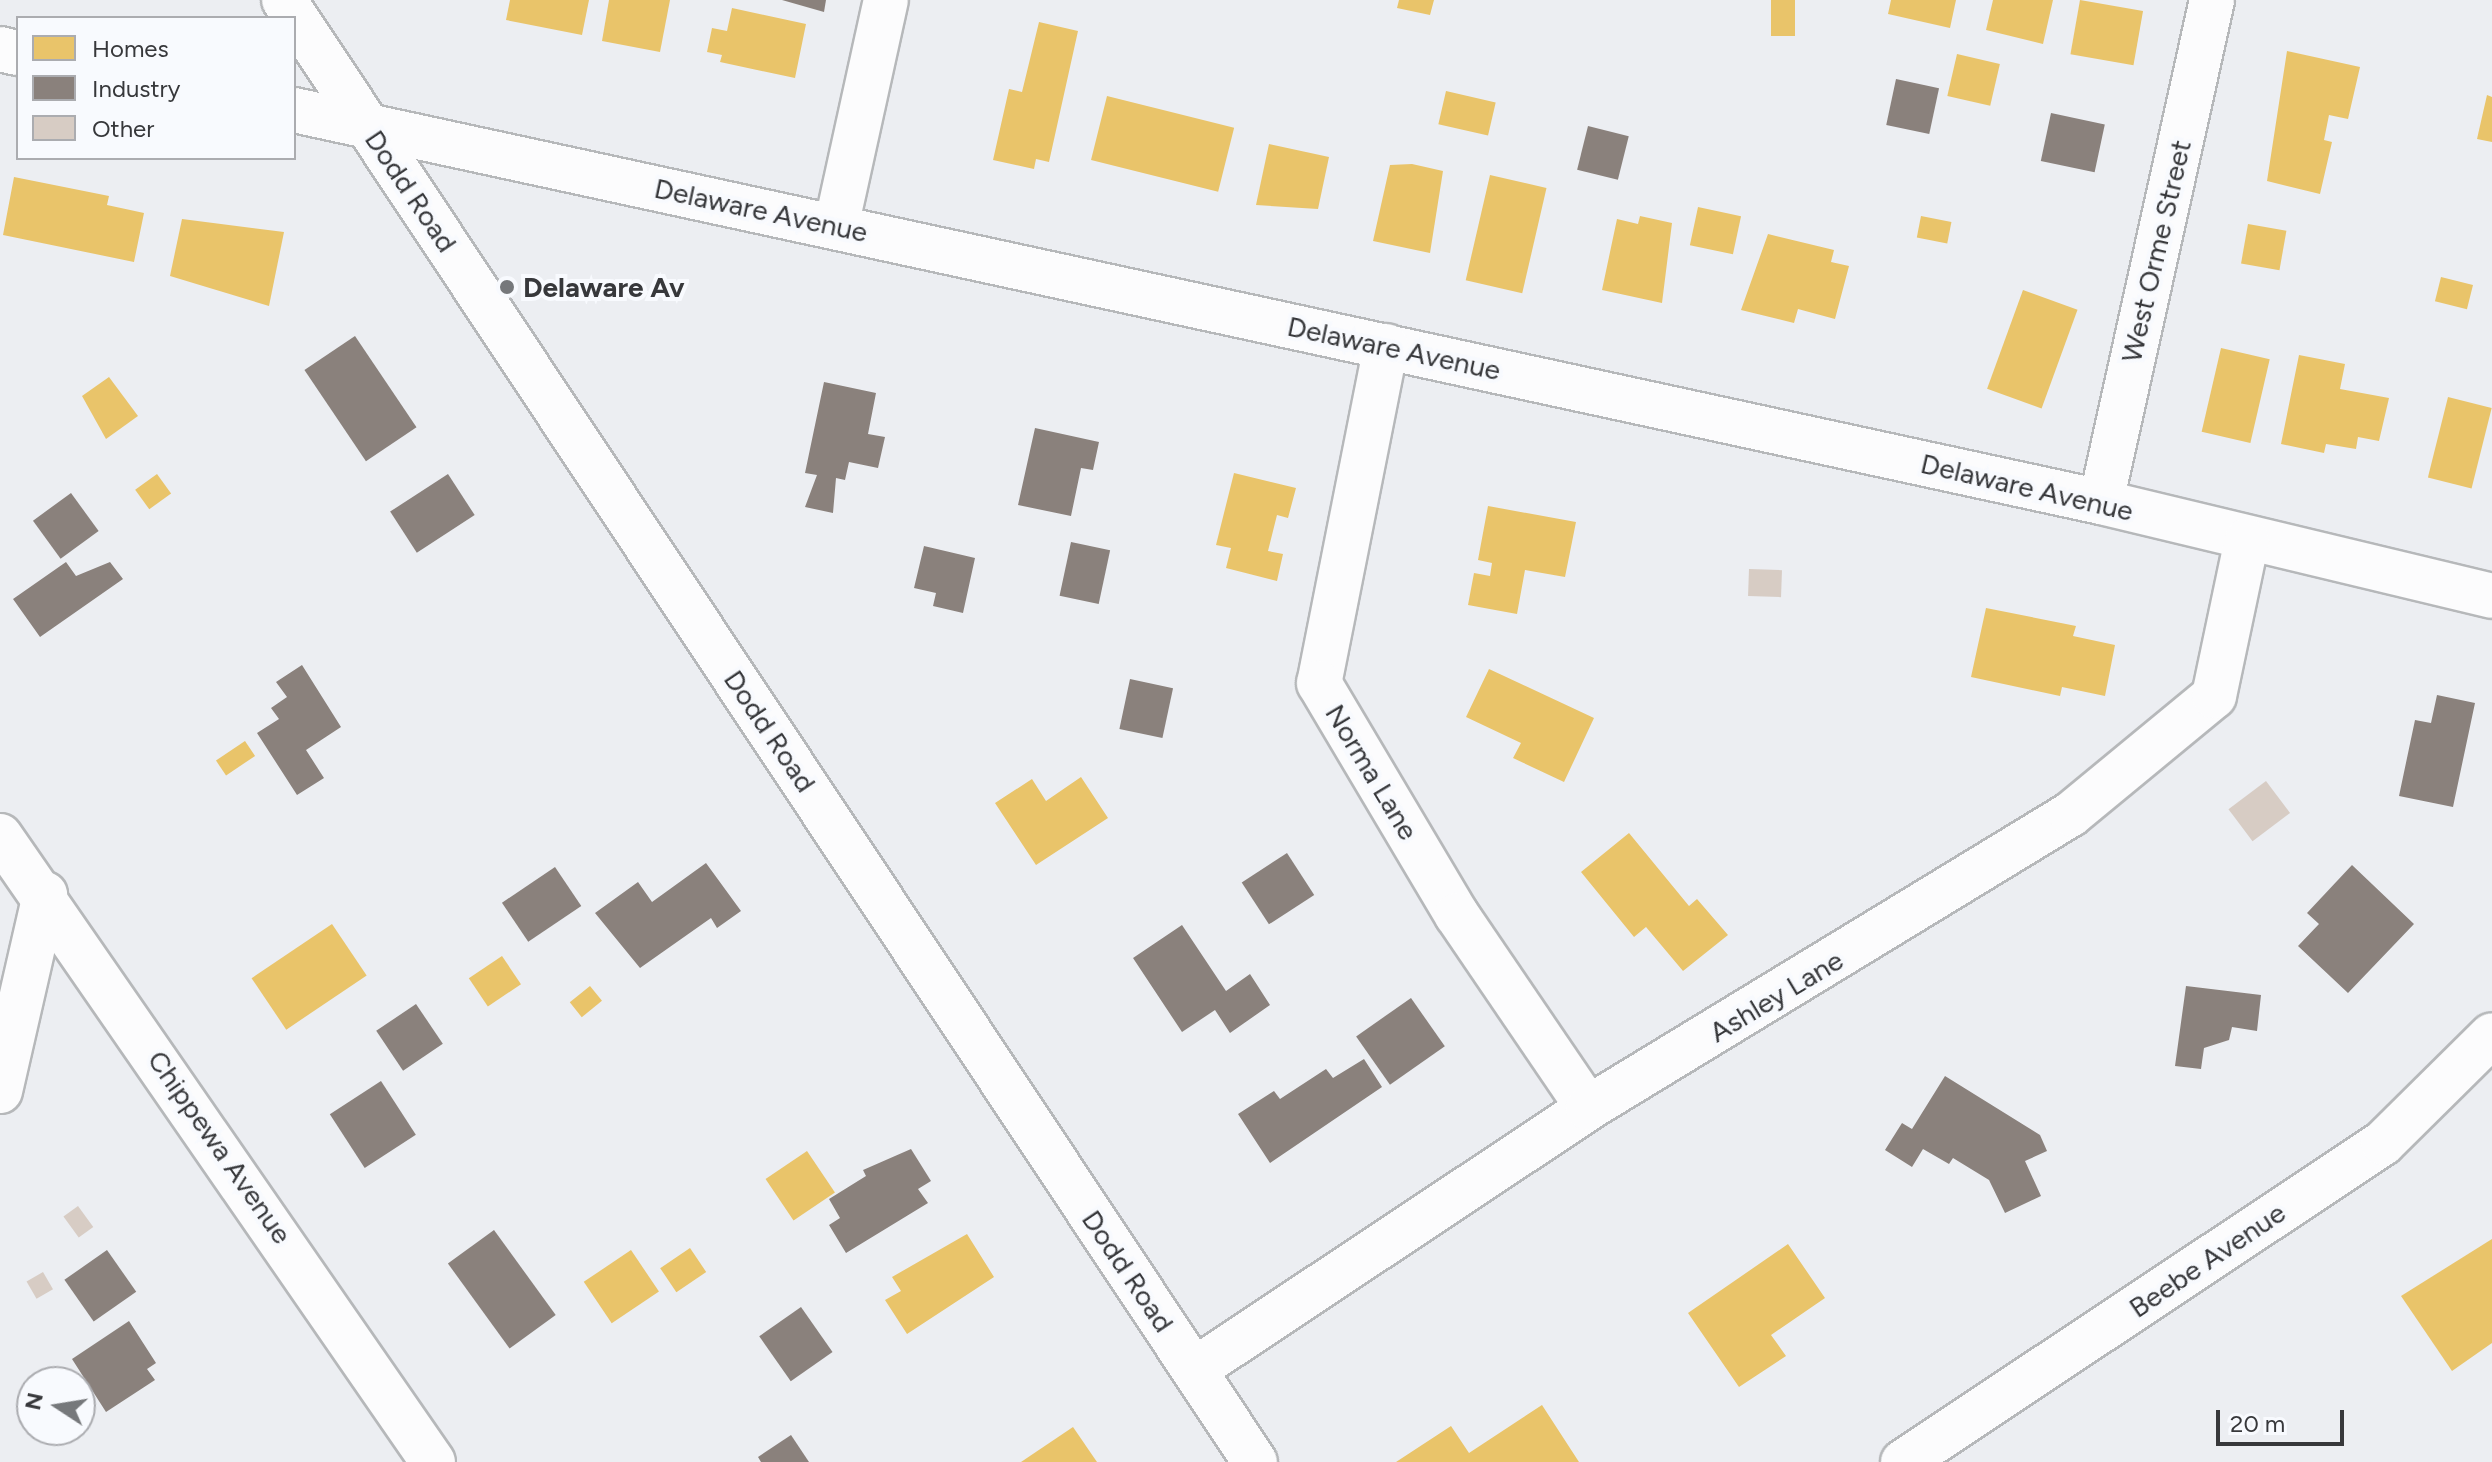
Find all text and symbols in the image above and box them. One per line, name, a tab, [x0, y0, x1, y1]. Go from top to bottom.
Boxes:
legend	[16, 16, 296, 160]
text: Homes	[92, 34, 169, 63]
text: Industry	[92, 74, 180, 103]
text: Other	[92, 114, 154, 143]
street label: Dodd Road	[358, 124, 464, 258]
street label: West Orme Street	[2114, 137, 2198, 365]
street label: Delaware Avenue	[651, 171, 871, 249]
place label: Delaware Av	[523, 270, 685, 304]
marker: Delaware Av	[498, 278, 516, 296]
street label: Delaware Avenue	[1284, 309, 1504, 387]
street label: Delaware Avenue	[1917, 446, 2137, 528]
street label: Dodd Road	[717, 664, 823, 798]
street label: Norma Lane	[1318, 698, 1426, 846]
street label: Ashley Lane	[1703, 943, 1849, 1049]
street label: Chippewa Avenue	[141, 1044, 299, 1250]
street label: Beebe Avenue	[2123, 1195, 2291, 1325]
street label: Dodd Road	[1075, 1204, 1181, 1338]
north arrow	[16, 1366, 96, 1446]
text: N	[19, 1390, 49, 1412]
scale bar	[2220, 1394, 2348, 1444]
text: 20 m	[2230, 1409, 2285, 1438]

